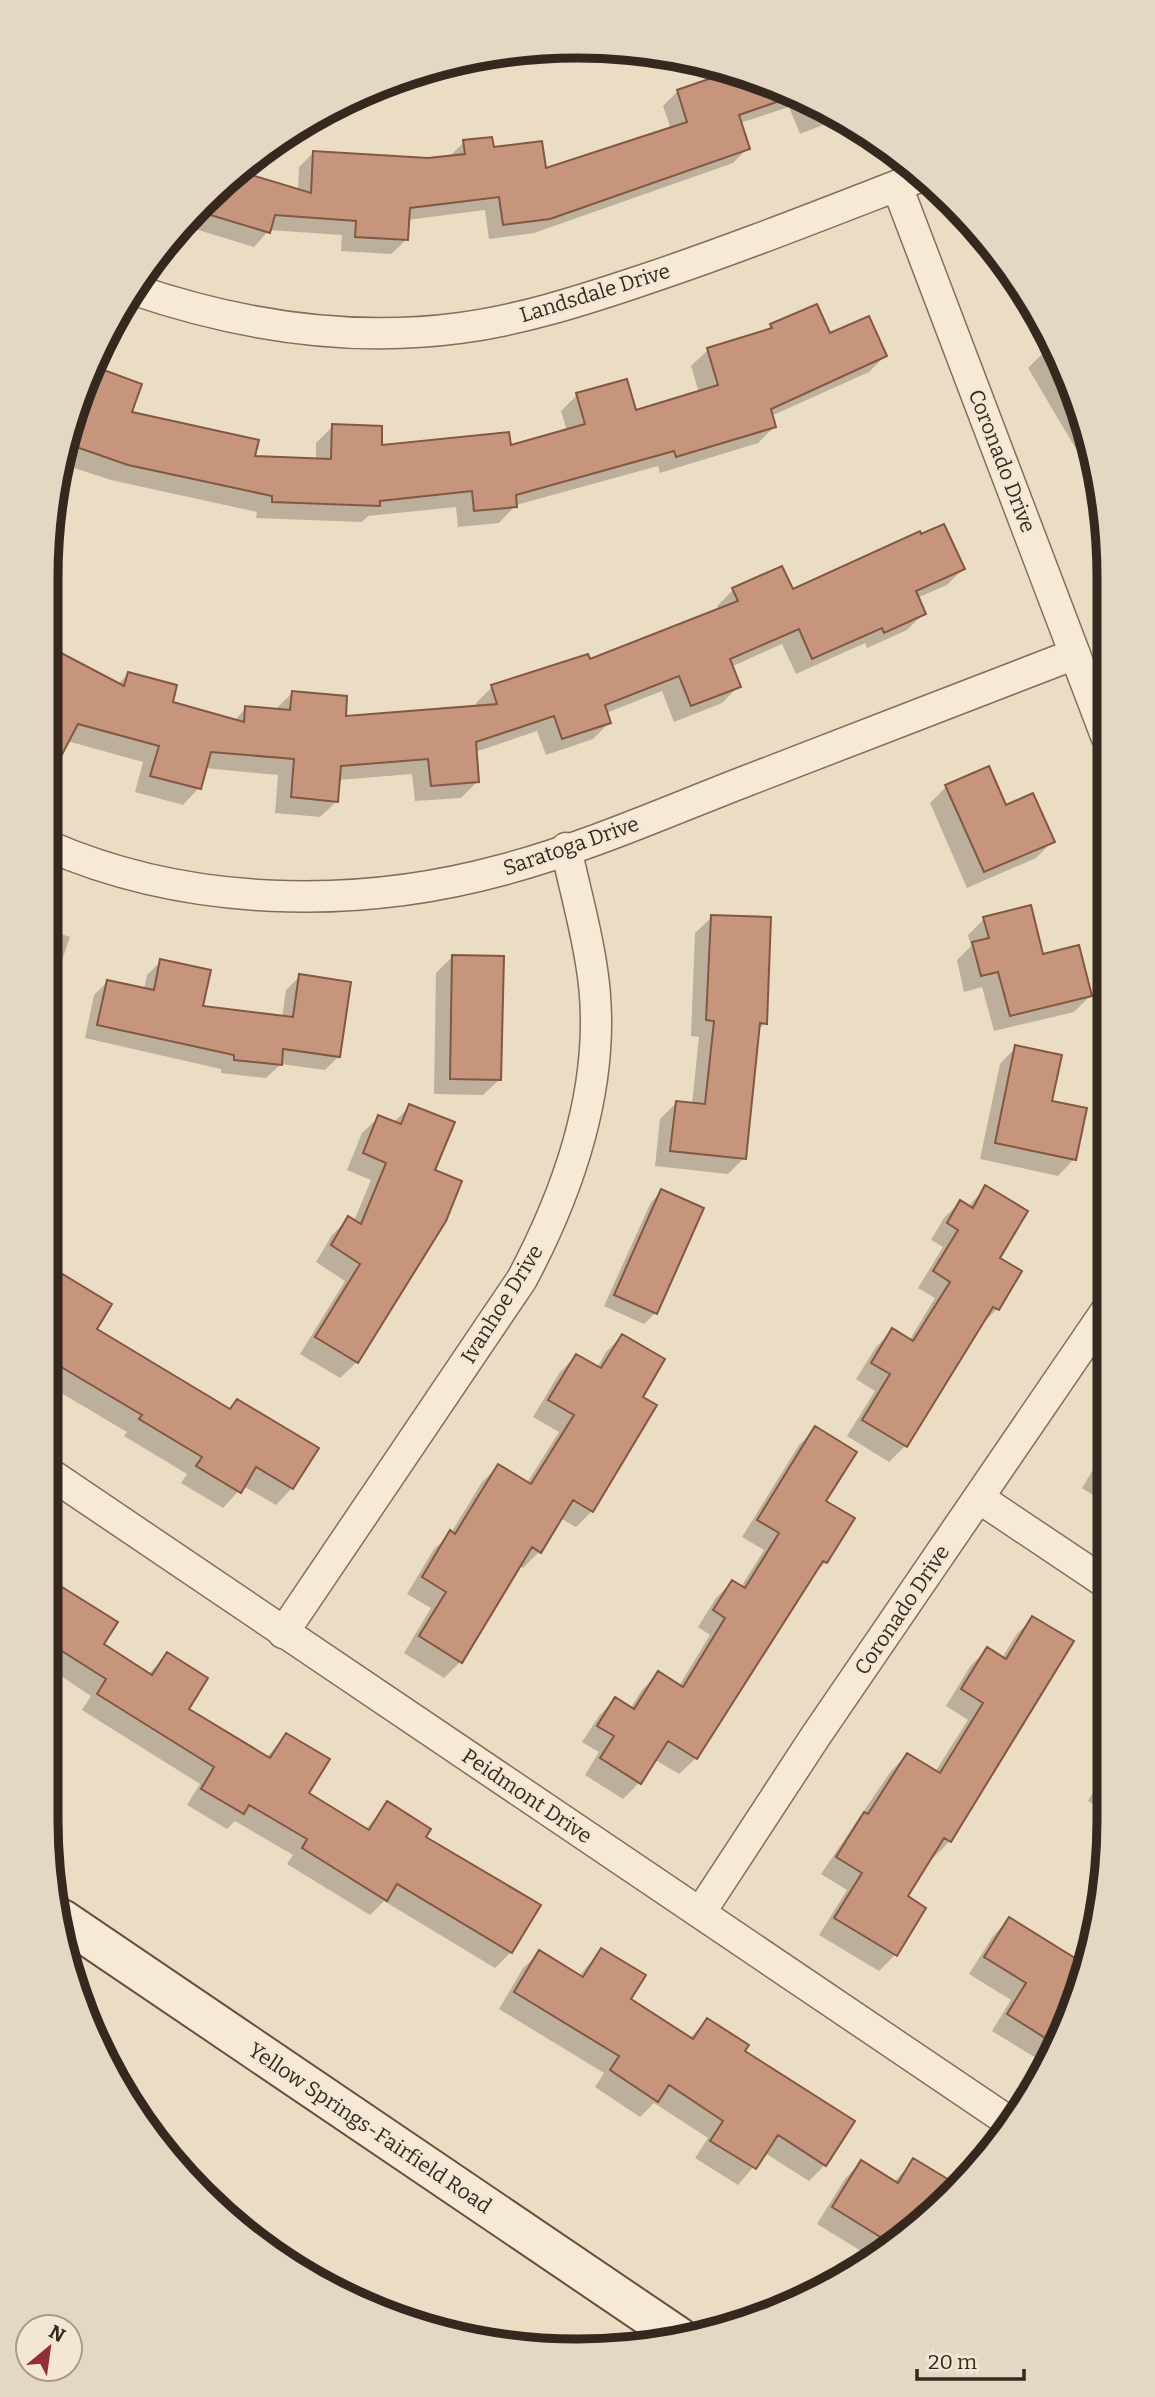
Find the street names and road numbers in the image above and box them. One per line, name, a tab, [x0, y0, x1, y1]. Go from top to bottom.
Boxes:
street label: Landsdale Drive	[517, 258, 673, 328]
street label: Coronado Drive	[963, 386, 1041, 536]
street label: Saratoga Drive	[500, 811, 642, 881]
street label: Ivanhoe Drive	[455, 1240, 549, 1368]
street label: Coronado Drive	[849, 1540, 955, 1680]
street label: Peidmont Drive	[457, 1743, 597, 1849]
street label: Yellow Springs-Fairfield Road	[244, 2037, 496, 2219]

